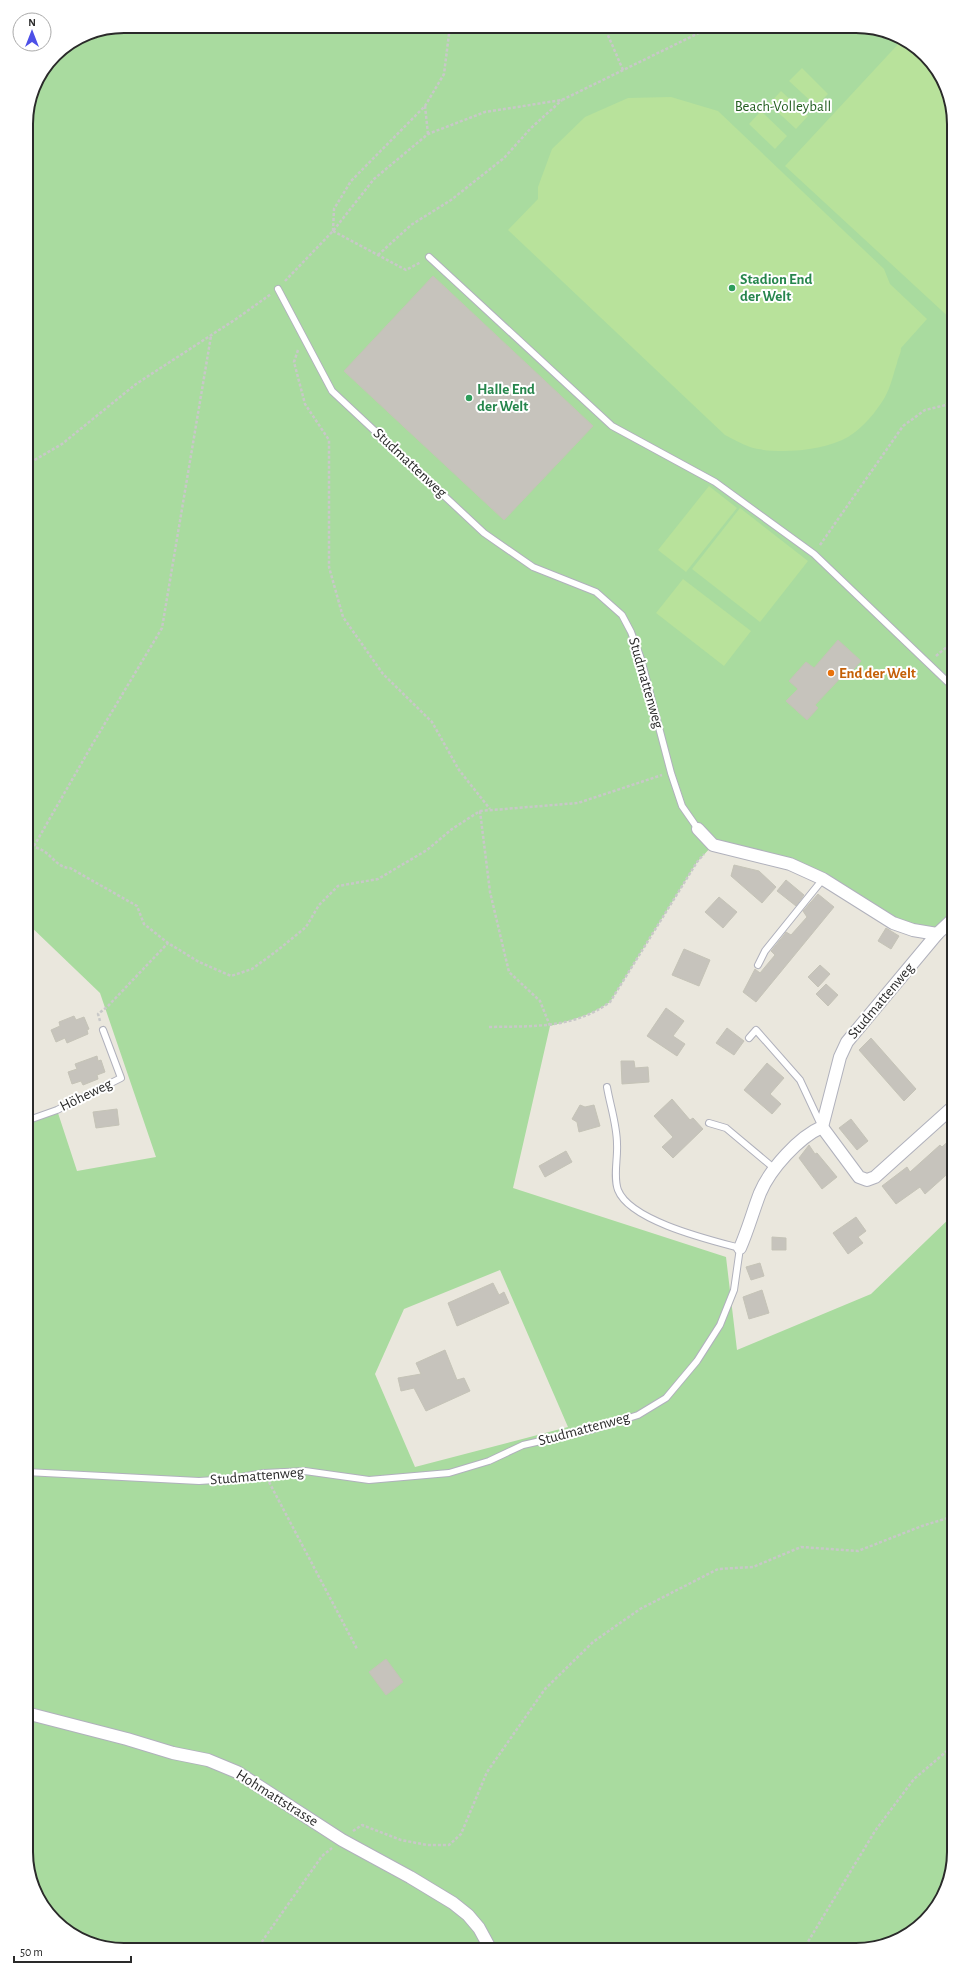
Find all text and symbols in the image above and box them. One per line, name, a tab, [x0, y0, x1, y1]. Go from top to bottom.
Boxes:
north arrow	[12, 12, 52, 52]
text: N	[28, 17, 36, 28]
park label: Beach-Volleyball	[735, 99, 831, 114]
place label: Stadion End der Welt	[740, 272, 813, 304]
marker: Stadion End der Welt	[727, 283, 737, 293]
place label: Halle End der Welt	[477, 382, 535, 414]
marker: Halle End der Welt	[464, 393, 474, 403]
street label: Studmattenweg	[371, 425, 450, 501]
street label: Studmattenweg	[626, 636, 666, 731]
place label: End der Welt	[839, 666, 916, 681]
marker: End der Welt	[826, 668, 836, 678]
street label: Studmattenweg	[845, 960, 917, 1042]
street label: Höheweg	[58, 1076, 115, 1114]
street label: Studmattenweg	[537, 1409, 632, 1448]
street label: Studmattenweg	[210, 1464, 305, 1488]
street label: Hohmattstrasse	[233, 1767, 321, 1829]
scale bar	[14, 1938, 131, 1964]
text: 50 m	[20, 1946, 43, 1958]

